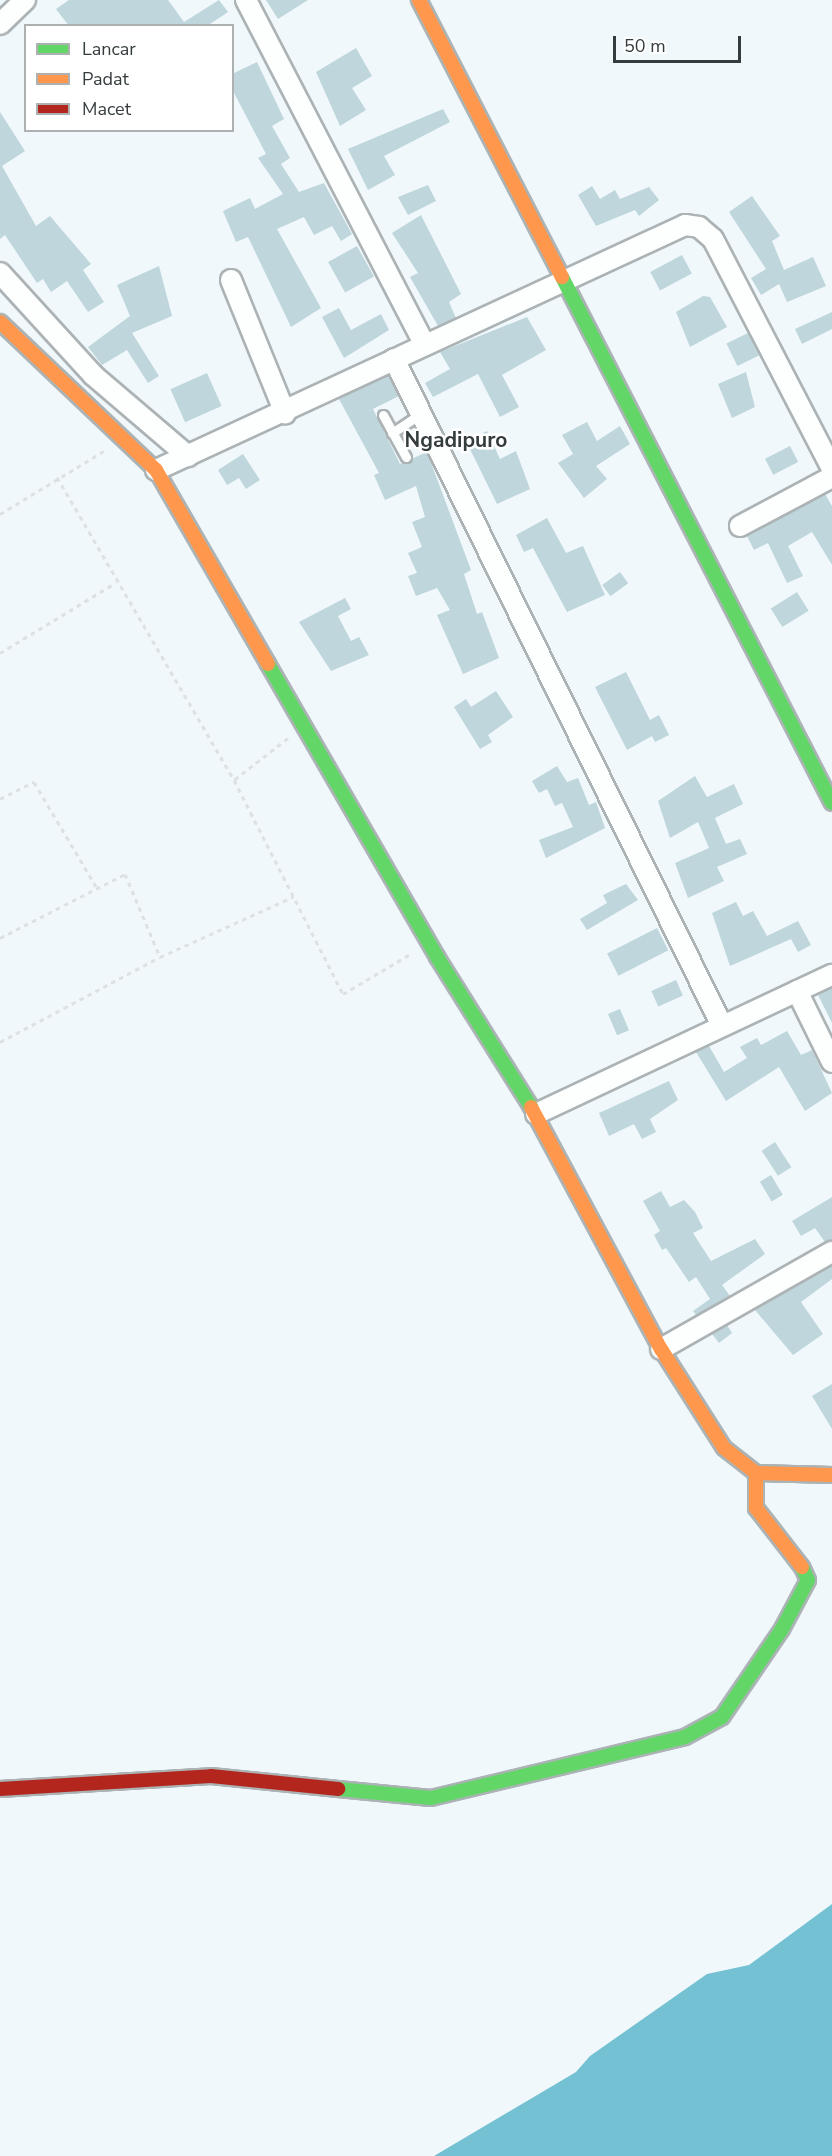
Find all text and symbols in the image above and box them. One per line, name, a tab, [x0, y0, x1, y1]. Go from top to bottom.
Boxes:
legend	[24, 24, 234, 132]
scale bar	[616, 24, 744, 62]
text: 50 m	[624, 34, 666, 58]
text: Lancar	[82, 37, 136, 61]
text: Padat	[82, 67, 129, 91]
text: Macet	[82, 97, 131, 121]
district label: Ngadipuro	[405, 427, 507, 453]

